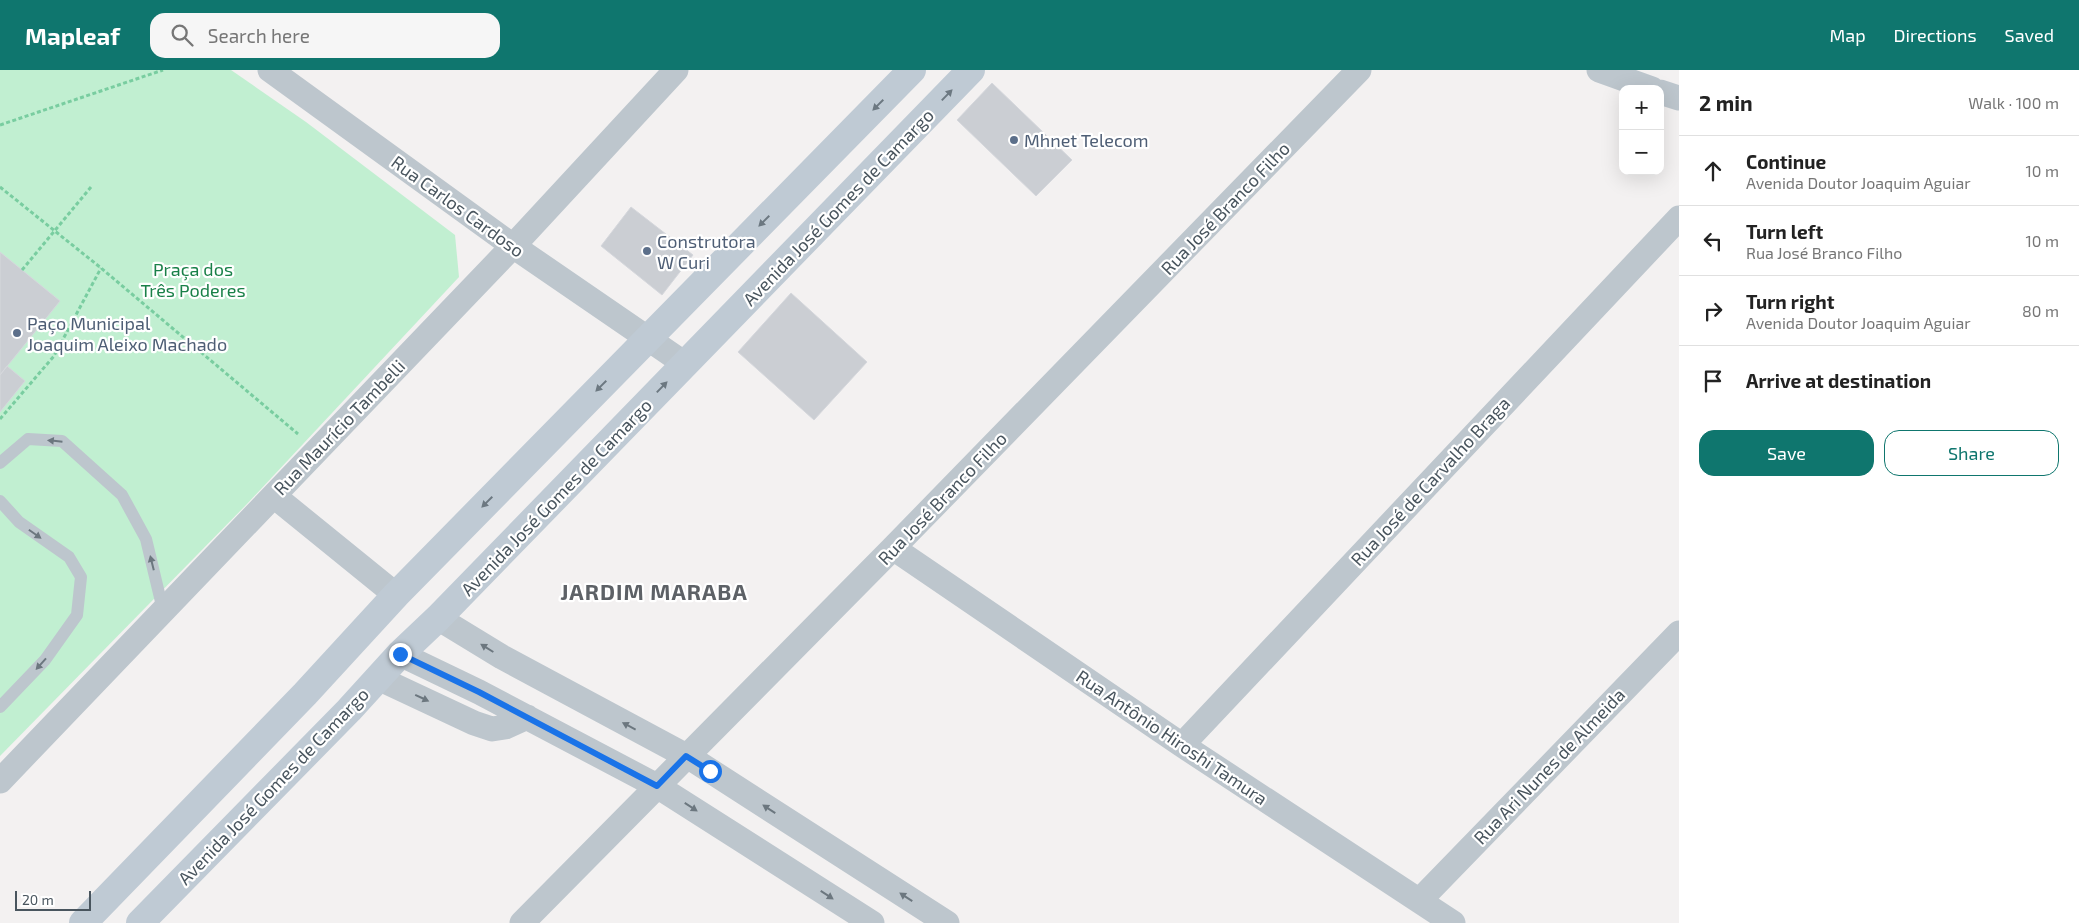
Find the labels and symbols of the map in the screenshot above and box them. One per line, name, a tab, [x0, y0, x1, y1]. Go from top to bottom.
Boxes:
one-way arrow	[941, 89, 953, 101]
one-way arrow	[872, 98, 884, 110]
street label: Avenida José Gomes de Camargo	[738, 104, 938, 310]
place label: Mhnet Telecom	[1024, 129, 1149, 151]
marker: Mhnet Telecom	[1008, 134, 1020, 146]
street label: Rua José Branco Filho	[1156, 137, 1294, 279]
street label: Rua Carlos Cardoso	[387, 151, 529, 261]
one-way arrow	[758, 214, 770, 226]
place label: Construtora W Curi	[657, 230, 756, 273]
marker: Construtora W Curi	[641, 245, 653, 257]
park label: Praça dos Três Poderes	[140, 258, 246, 301]
place label: Paço Municipal Joaquim Aleixo Machado	[27, 312, 227, 355]
marker: Paço Municipal Joaquim Aleixo Machado	[11, 327, 23, 339]
street label: Rua Maurício Tambelli	[269, 355, 409, 499]
one-way arrow	[595, 380, 607, 392]
one-way arrow	[656, 381, 668, 393]
street label: Rua José de Carvalho Braga	[1346, 392, 1514, 570]
street label: Avenida José Gomes de Camargo	[456, 394, 656, 600]
street label: Rua José Branco Filho	[873, 427, 1011, 569]
one-way arrow	[46, 436, 62, 444]
one-way arrow	[481, 496, 493, 508]
one-way arrow	[29, 529, 42, 539]
one-way arrow	[147, 555, 155, 570]
district label: JARDIM MARABA	[560, 578, 748, 604]
route end	[389, 643, 412, 666]
one-way arrow	[480, 644, 493, 653]
one-way arrow	[35, 657, 47, 669]
street label: Rua Antônio Hiroshi Tamura	[1072, 665, 1272, 809]
street label: Avenida José Gomes de Camargo	[173, 683, 373, 889]
street label: Rua Ari Nunes de Almeida	[1469, 683, 1629, 849]
one-way arrow	[415, 694, 429, 702]
one-way arrow	[622, 722, 637, 730]
route start	[699, 760, 722, 783]
one-way arrow	[684, 802, 697, 812]
one-way arrow	[762, 804, 776, 814]
scale bar	[15, 888, 91, 911]
one-way arrow	[821, 890, 834, 899]
one-way arrow	[899, 892, 912, 901]

